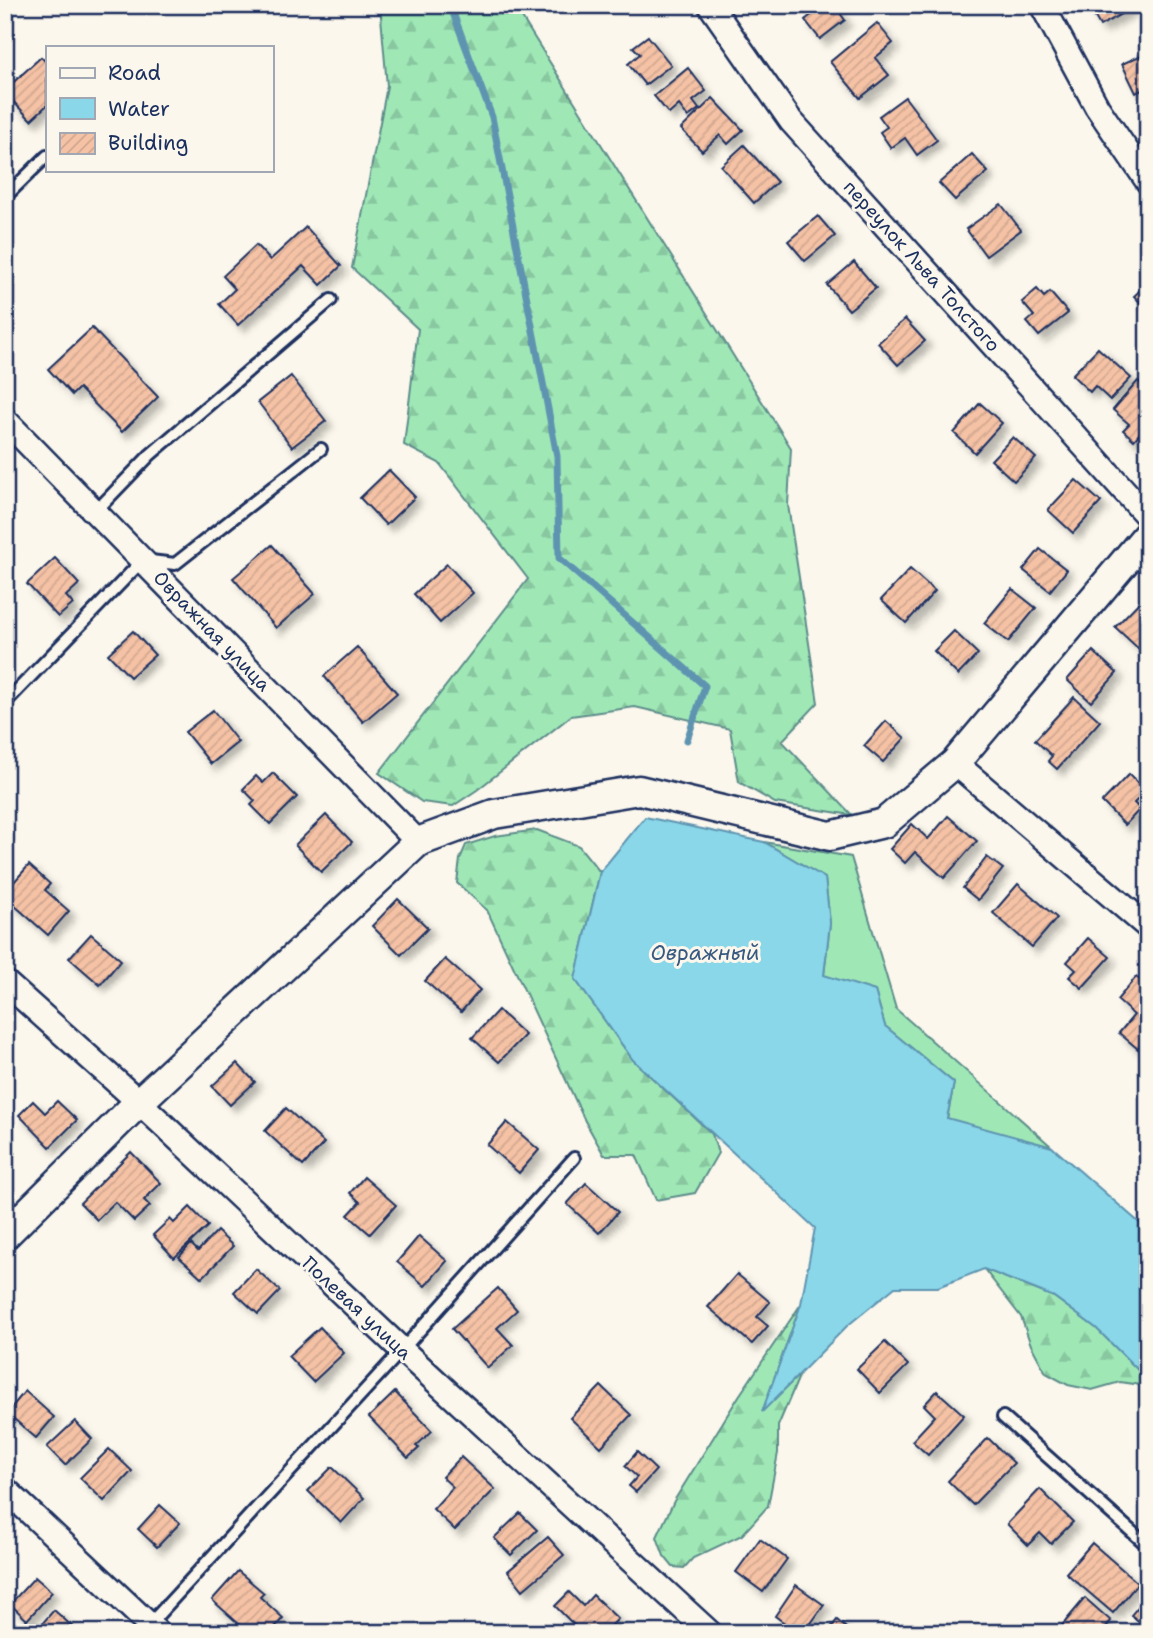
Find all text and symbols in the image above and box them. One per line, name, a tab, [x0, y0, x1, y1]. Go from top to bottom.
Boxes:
legend	[46, 46, 273, 172]
text: Road	[108, 59, 161, 87]
text: Water	[108, 95, 170, 123]
text: Building	[108, 129, 188, 157]
street label: переулок Льва Толстого	[838, 175, 1006, 357]
street label: Овражная улица	[148, 565, 276, 697]
water label: Овражный	[650, 939, 760, 967]
street label: Полевая улица	[297, 1251, 417, 1365]

